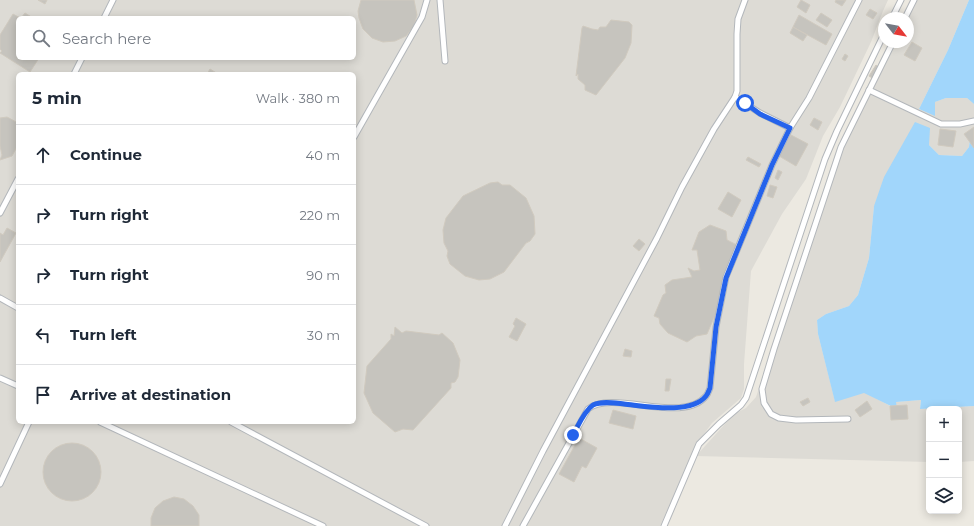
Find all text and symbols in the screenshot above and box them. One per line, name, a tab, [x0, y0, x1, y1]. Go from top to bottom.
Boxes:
north arrow	[878, 12, 914, 48]
search box	[16, 16, 356, 60]
icon: search	[30, 27, 52, 49]
text: Search here	[62, 29, 151, 48]
text: 5 min	[32, 88, 82, 108]
text: Walk · 380 m	[256, 90, 340, 106]
route start	[736, 94, 754, 112]
icon: ahead	[32, 144, 54, 166]
text: Continue	[70, 145, 142, 164]
text: 40 m	[306, 147, 340, 163]
icon: right	[32, 204, 54, 226]
text: Turn right	[70, 205, 149, 224]
text: 220 m	[299, 207, 340, 223]
icon: right	[32, 264, 54, 286]
text: Turn right	[70, 265, 149, 284]
text: 90 m	[306, 267, 340, 283]
icon: left	[32, 324, 54, 346]
text: Turn left	[70, 325, 137, 344]
text: 30 m	[307, 327, 340, 343]
icon: arrive	[32, 384, 54, 406]
text: Arrive at destination	[70, 385, 231, 404]
map controls	[926, 406, 962, 514]
button: +	[926, 406, 962, 442]
route end	[564, 426, 582, 444]
button: −	[926, 442, 962, 478]
button: layers	[926, 478, 962, 514]

